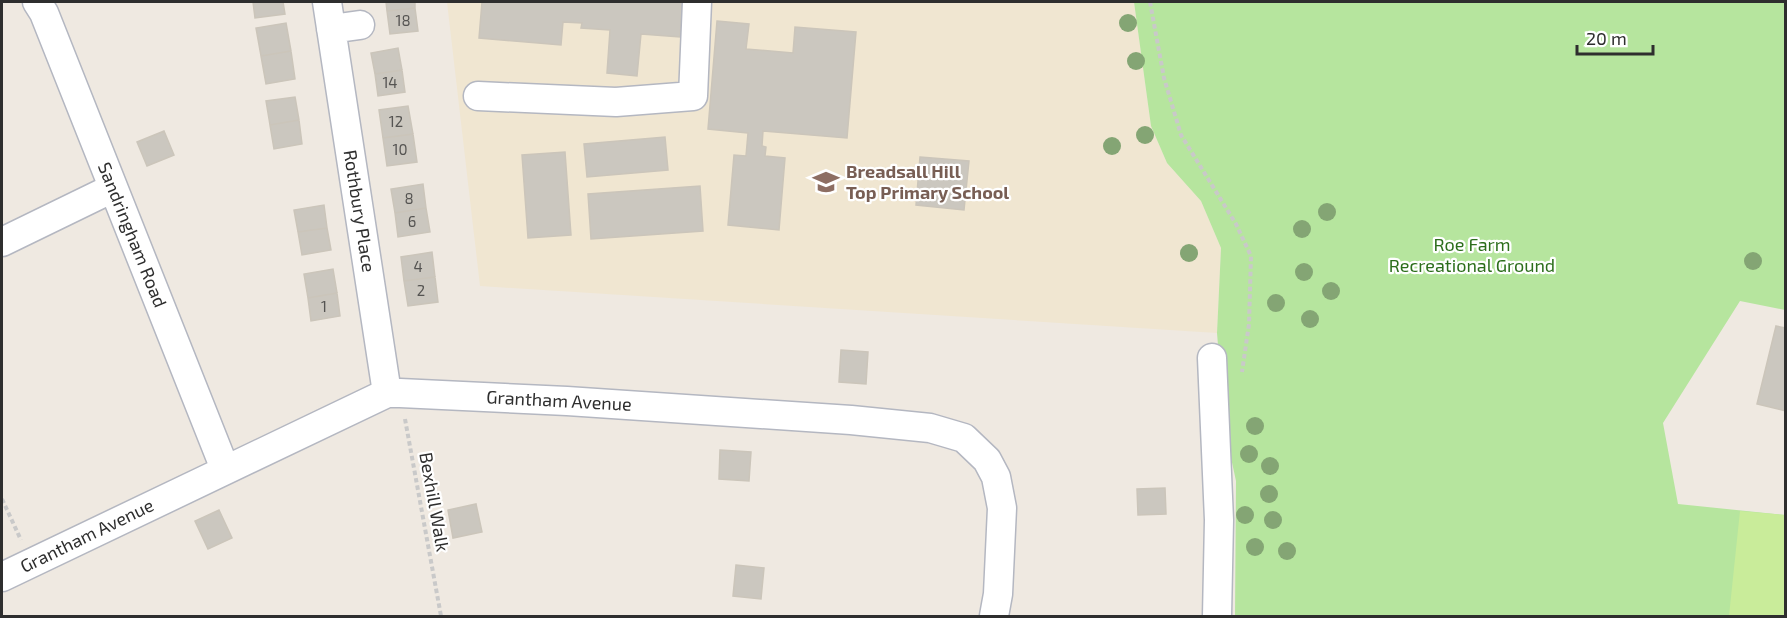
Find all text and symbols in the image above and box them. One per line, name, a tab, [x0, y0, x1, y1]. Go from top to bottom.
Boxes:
house number: 18	[395, 11, 411, 29]
scale bar	[1577, 18, 1654, 56]
text: 20 m	[1586, 27, 1627, 49]
house number: 14	[382, 73, 398, 91]
house number: 12	[389, 112, 403, 130]
house number: 10	[392, 140, 408, 158]
street label: Rothbury Place	[339, 148, 381, 274]
street label: Sandringham Road	[94, 159, 172, 310]
place label: Breadsall Hill Top Primary School	[846, 160, 1009, 203]
school or university icon: Breadsall Hill Top Primary School	[811, 167, 841, 197]
house number: 8	[404, 189, 414, 207]
house number: 6	[408, 212, 416, 230]
park label: Roe Farm Recreational Ground	[1389, 233, 1555, 276]
house number: 4	[413, 257, 423, 275]
house number: 2	[417, 281, 425, 299]
house number: 1	[321, 297, 327, 315]
street label: Grantham Avenue	[486, 385, 632, 415]
street label: Bexhill Walk	[415, 450, 455, 553]
street label: Grantham Avenue	[16, 493, 157, 577]

